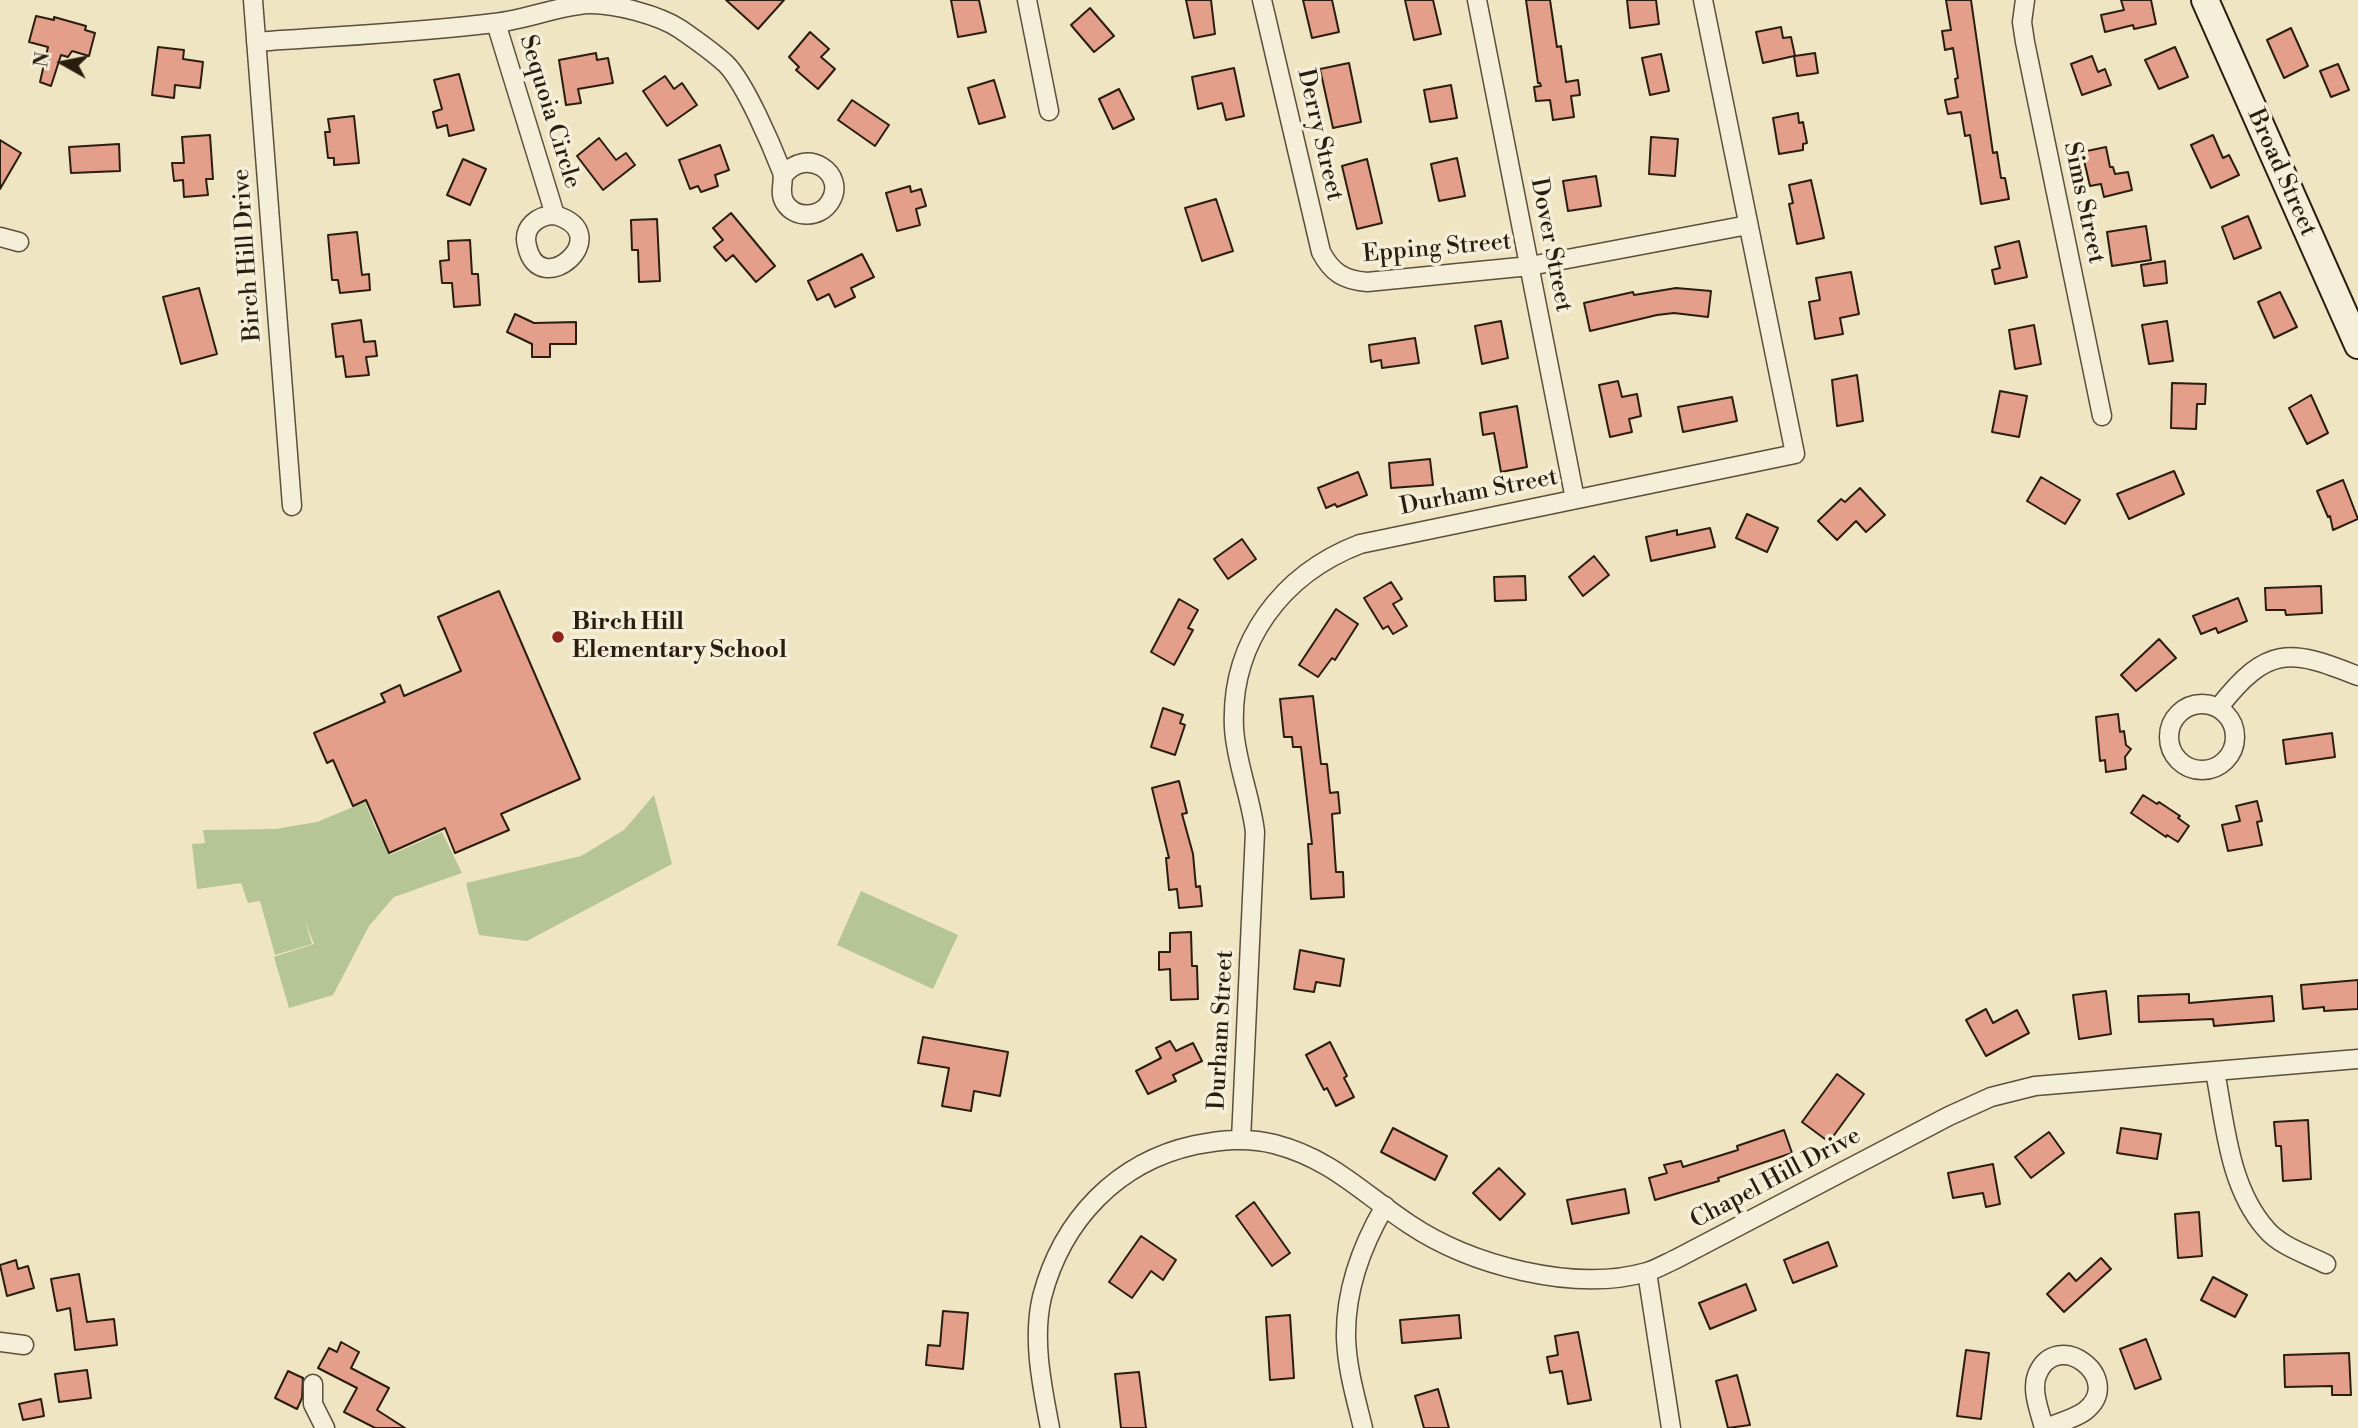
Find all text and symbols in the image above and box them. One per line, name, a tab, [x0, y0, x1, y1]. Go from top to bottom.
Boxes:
north arrow	[28, 28, 98, 98]
street label: Sequoia Circle	[512, 32, 586, 192]
text: N	[29, 50, 55, 69]
street label: Derry Street	[1290, 66, 1348, 204]
street label: Broad Street	[2240, 105, 2322, 241]
street label: Sims Street	[2056, 140, 2110, 266]
street label: Birch Hill Drive	[228, 167, 268, 343]
street label: Dover Street	[1523, 176, 1577, 314]
street label: Epping Street	[1361, 228, 1513, 270]
street label: Durham Street	[1398, 464, 1560, 522]
place label: Birch Hill Elementary School	[572, 609, 787, 665]
marker: Birch Hill Elementary School	[550, 629, 566, 645]
street label: Durham Street	[1203, 949, 1241, 1111]
street label: Chapel Hill Drive	[1686, 1122, 1866, 1236]

